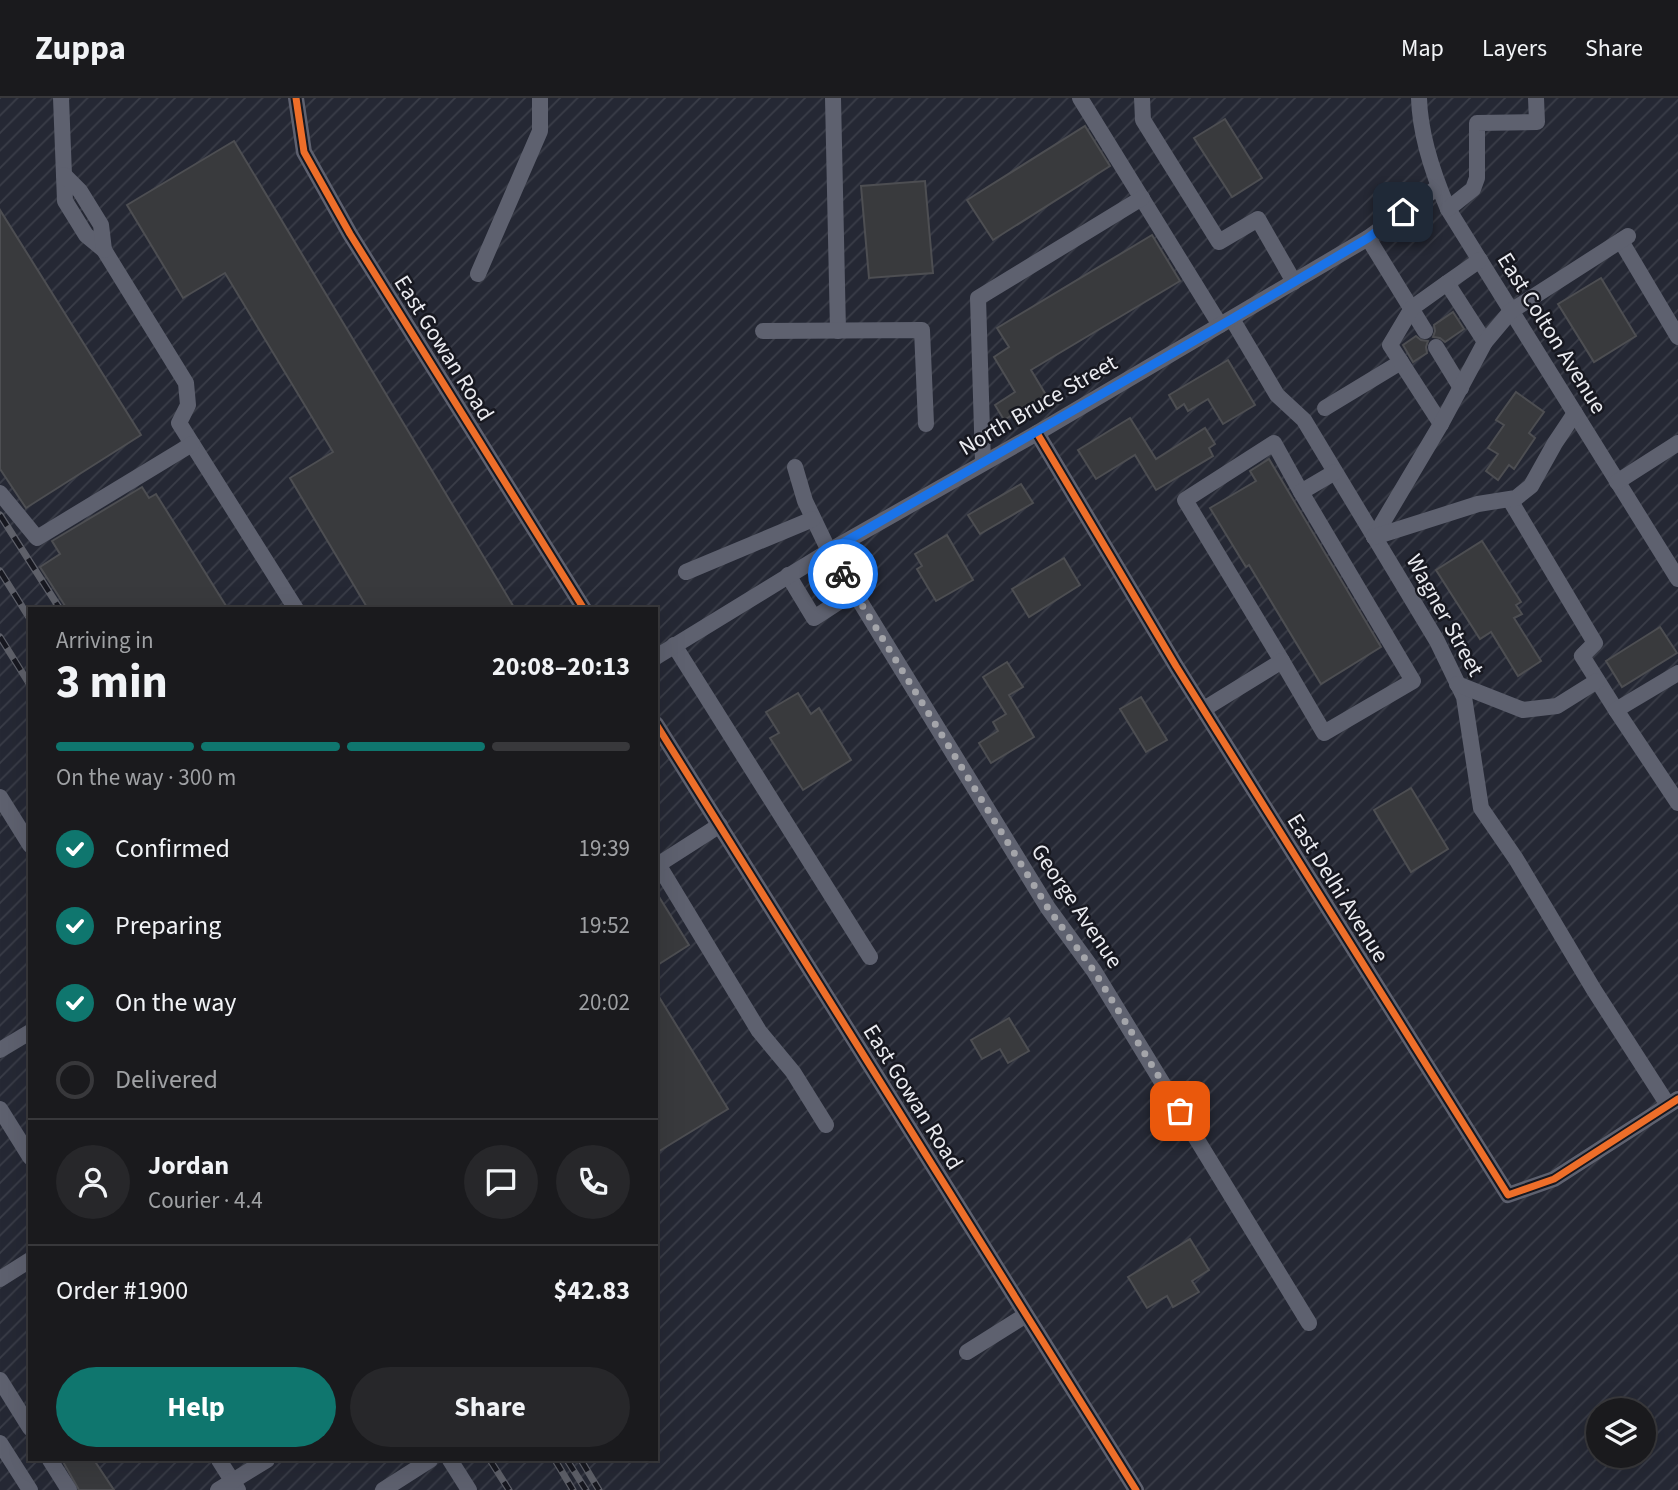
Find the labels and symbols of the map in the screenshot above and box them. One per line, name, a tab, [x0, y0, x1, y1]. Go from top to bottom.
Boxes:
pin	[1373, 182, 1433, 242]
street label: East Colton Avenue	[1489, 246, 1615, 420]
street label: East Gowan Road	[386, 269, 502, 427]
street label: North Bruce Street	[953, 346, 1123, 464]
courier	[808, 539, 878, 609]
street label: Wagner Street	[1398, 548, 1492, 682]
street label: East Delhi Avenue	[1279, 807, 1397, 969]
street label: George Avenue	[1023, 837, 1131, 975]
street label: East Gowan Road	[855, 1018, 971, 1176]
pin	[1150, 1081, 1210, 1141]

